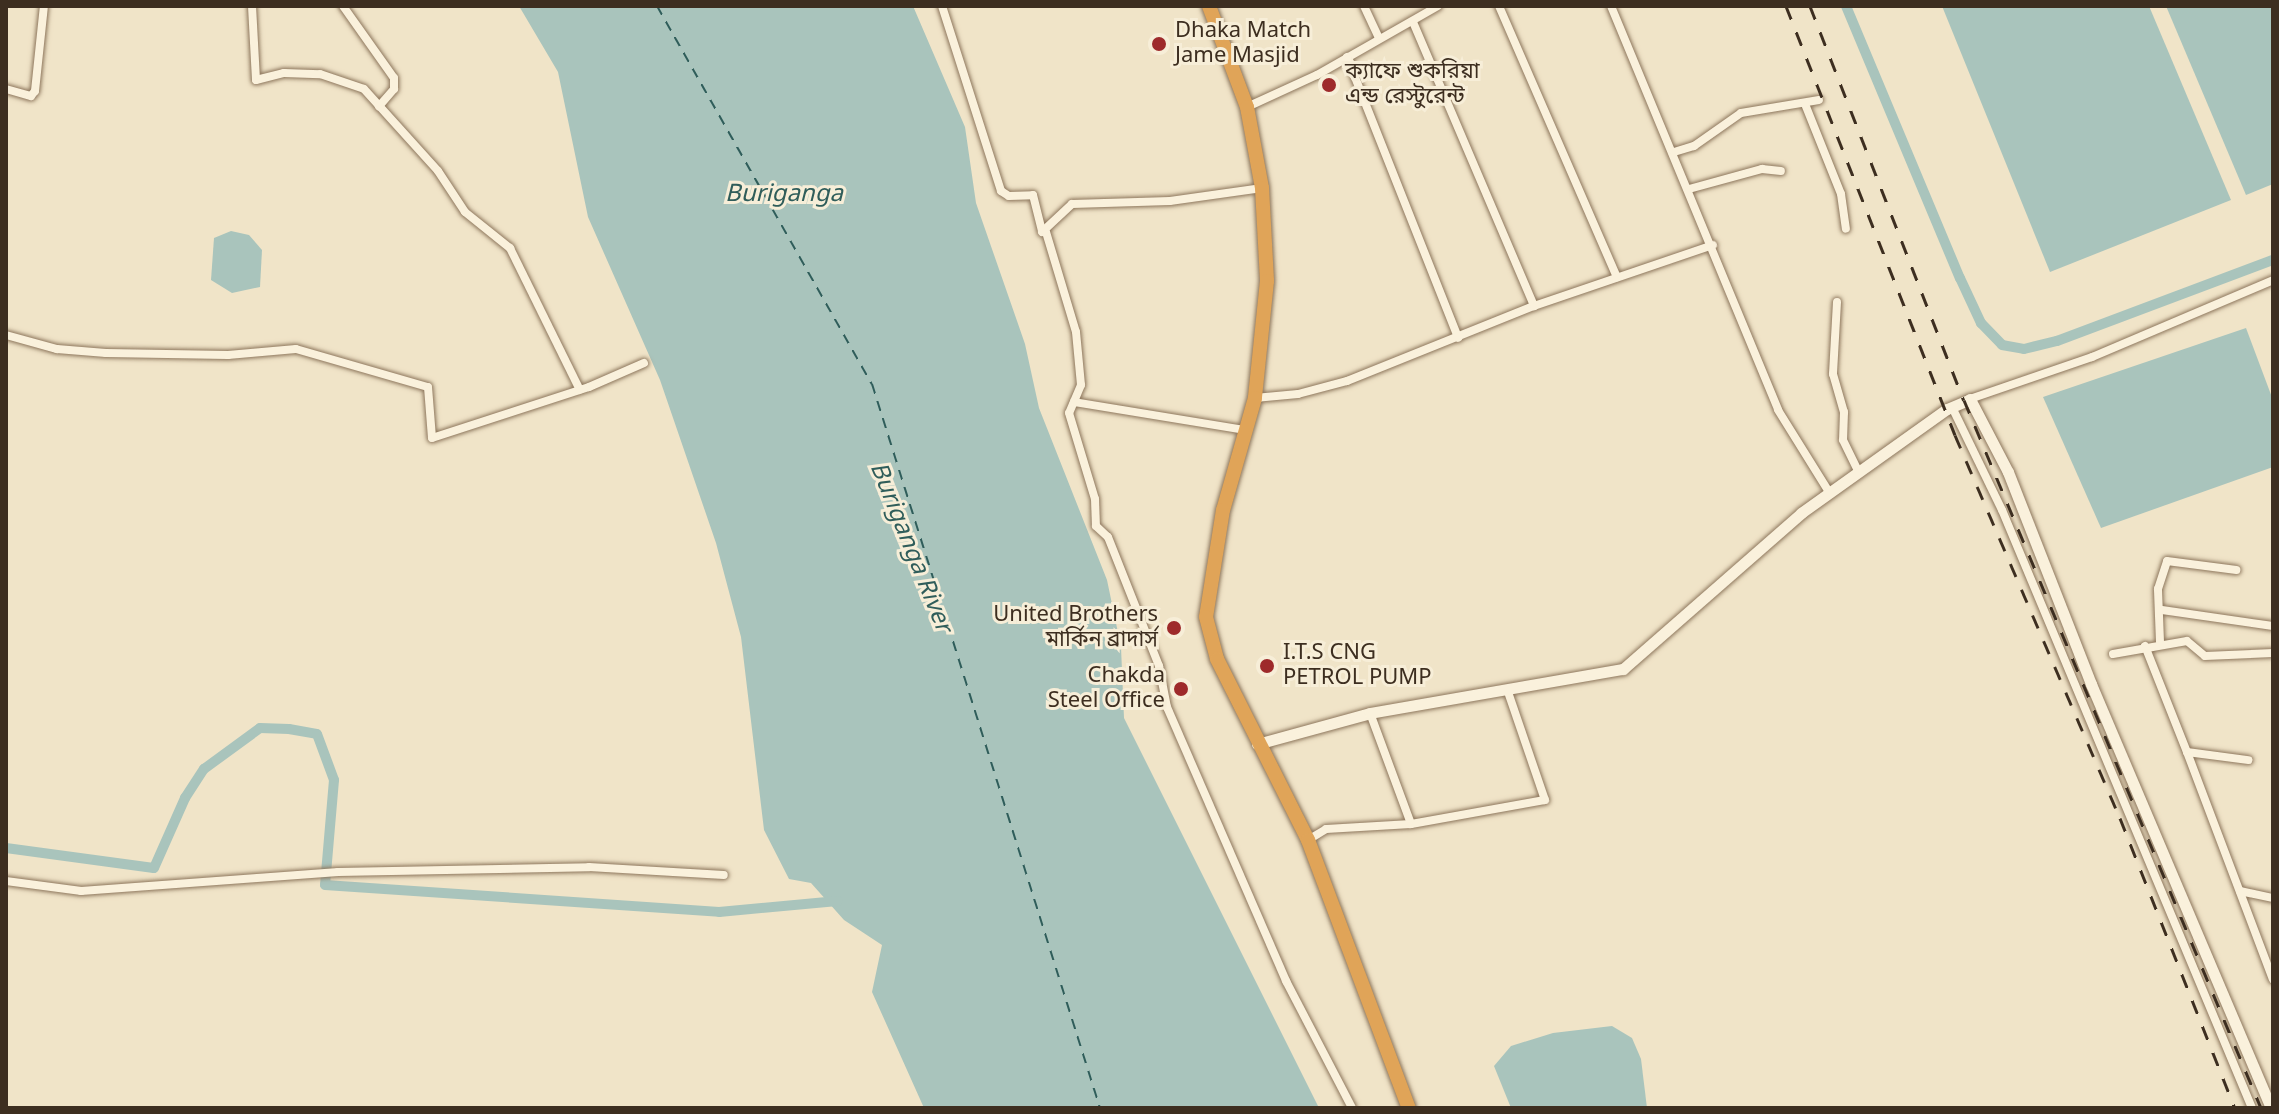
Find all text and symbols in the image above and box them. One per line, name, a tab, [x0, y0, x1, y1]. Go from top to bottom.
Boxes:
place label: Dhaka Match Jame Masjid	[1175, 18, 1311, 70]
marker: Dhaka Match Jame Masjid	[1150, 35, 1168, 53]
place label: ক্যাফে শুকরিয়া এন্ড রেস্টুরেন্ট	[1345, 59, 1480, 110]
marker: ক্যাফে শুকরিয়া এন্ড রেস্টুরেন্ট	[1320, 76, 1338, 94]
water label: Buriganga	[725, 182, 843, 210]
water label: Buriganga River	[862, 459, 956, 637]
place label: United Brothers মার্কিন ব্রাদার্স	[993, 602, 1158, 654]
marker: United Brothers মার্কিন ব্রাদার্স	[1165, 619, 1183, 637]
place label: I.T.S CNG PETROL PUMP	[1283, 640, 1432, 692]
marker: I.T.S CNG PETROL PUMP	[1258, 657, 1276, 675]
place label: Chakda Steel Office	[1048, 663, 1165, 714]
marker: Chakda Steel Office	[1172, 680, 1190, 698]

